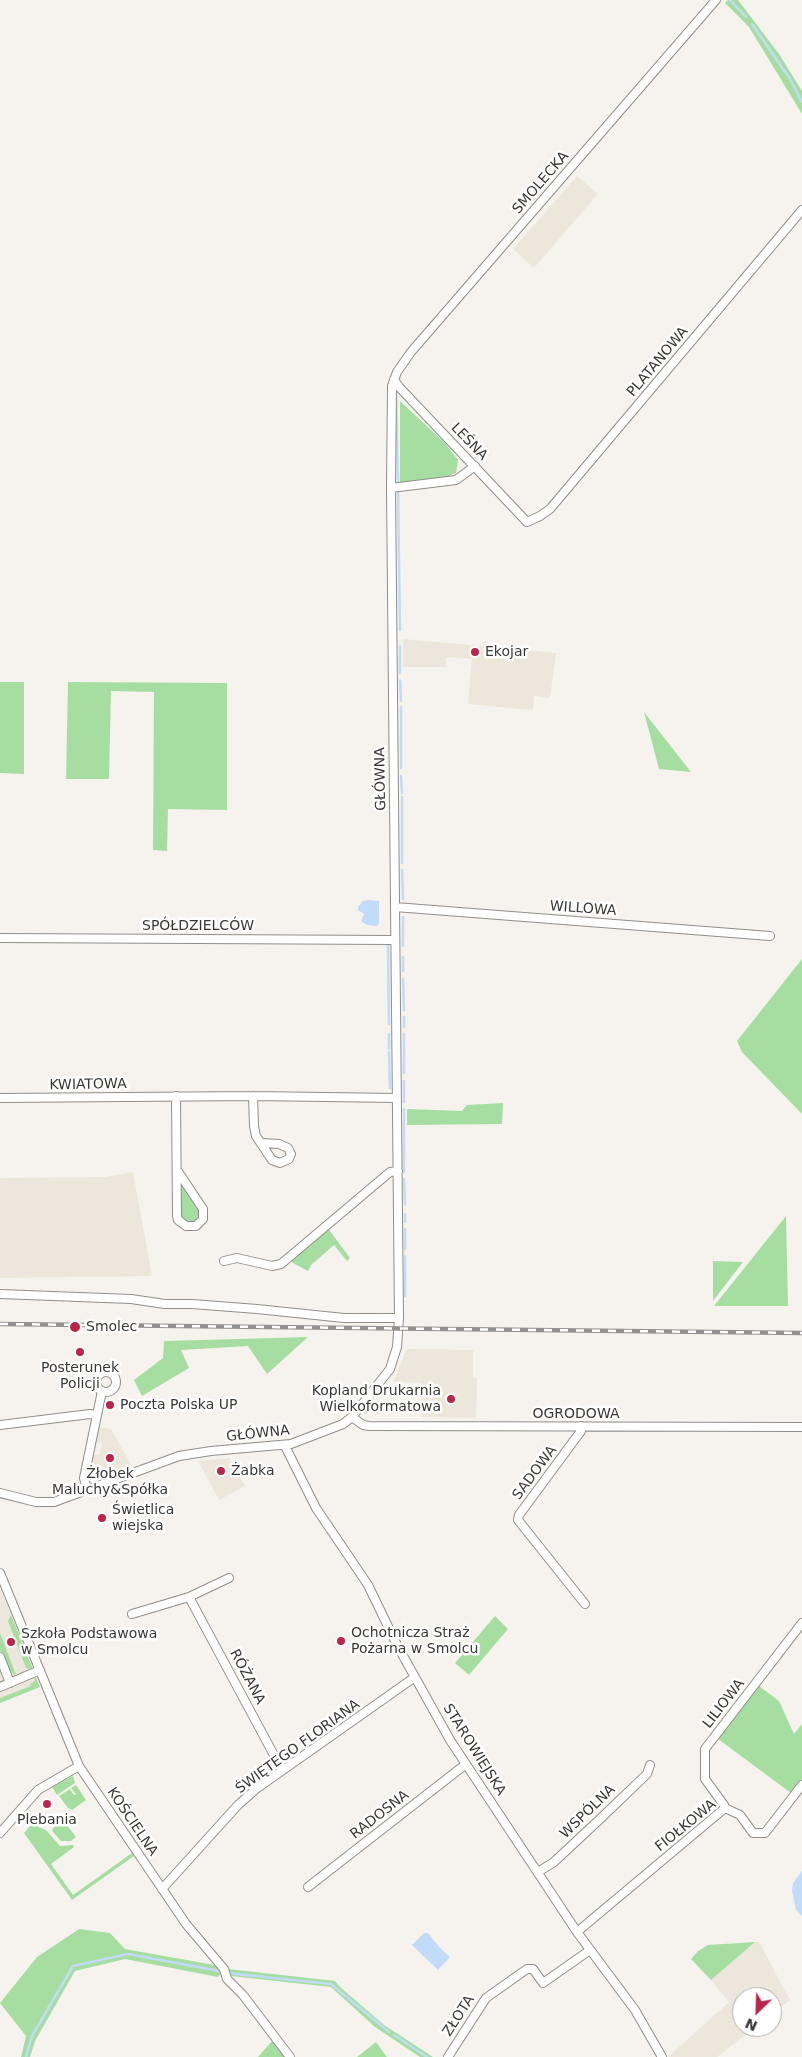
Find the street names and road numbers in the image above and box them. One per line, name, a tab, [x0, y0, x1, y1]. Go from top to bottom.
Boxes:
street label: SMOLECKA	[509, 148, 573, 218]
street label: PLATANOWA	[624, 324, 692, 400]
street label: LEŚNA	[447, 420, 491, 464]
street label: GŁÓWNA	[372, 747, 390, 811]
street label: WILLOWA	[549, 898, 617, 920]
street label: SPÓŁDZIELCÓW	[142, 918, 254, 934]
street label: KWIATOWA	[49, 1076, 127, 1094]
street label: OGRODOWA	[532, 1406, 620, 1422]
street label: GŁÓWNA	[225, 1422, 291, 1446]
street label: SADOWA	[509, 1443, 561, 1503]
street label: RÓŻANA	[226, 1647, 268, 1707]
street label: LILIOWA	[700, 1676, 748, 1732]
street label: ŚWIĘTEGO FLORIANA	[233, 1696, 363, 1798]
street label: STAROWIEJSKA	[439, 1701, 509, 1799]
street label: WSPÓLNA	[557, 1782, 619, 1842]
street label: KOŚCIELNA	[103, 1785, 161, 1859]
street label: RADOSNA	[347, 1787, 413, 1843]
street label: FIOŁKOWA	[652, 1796, 720, 1856]
street label: ZŁOTA	[440, 1992, 478, 2040]

